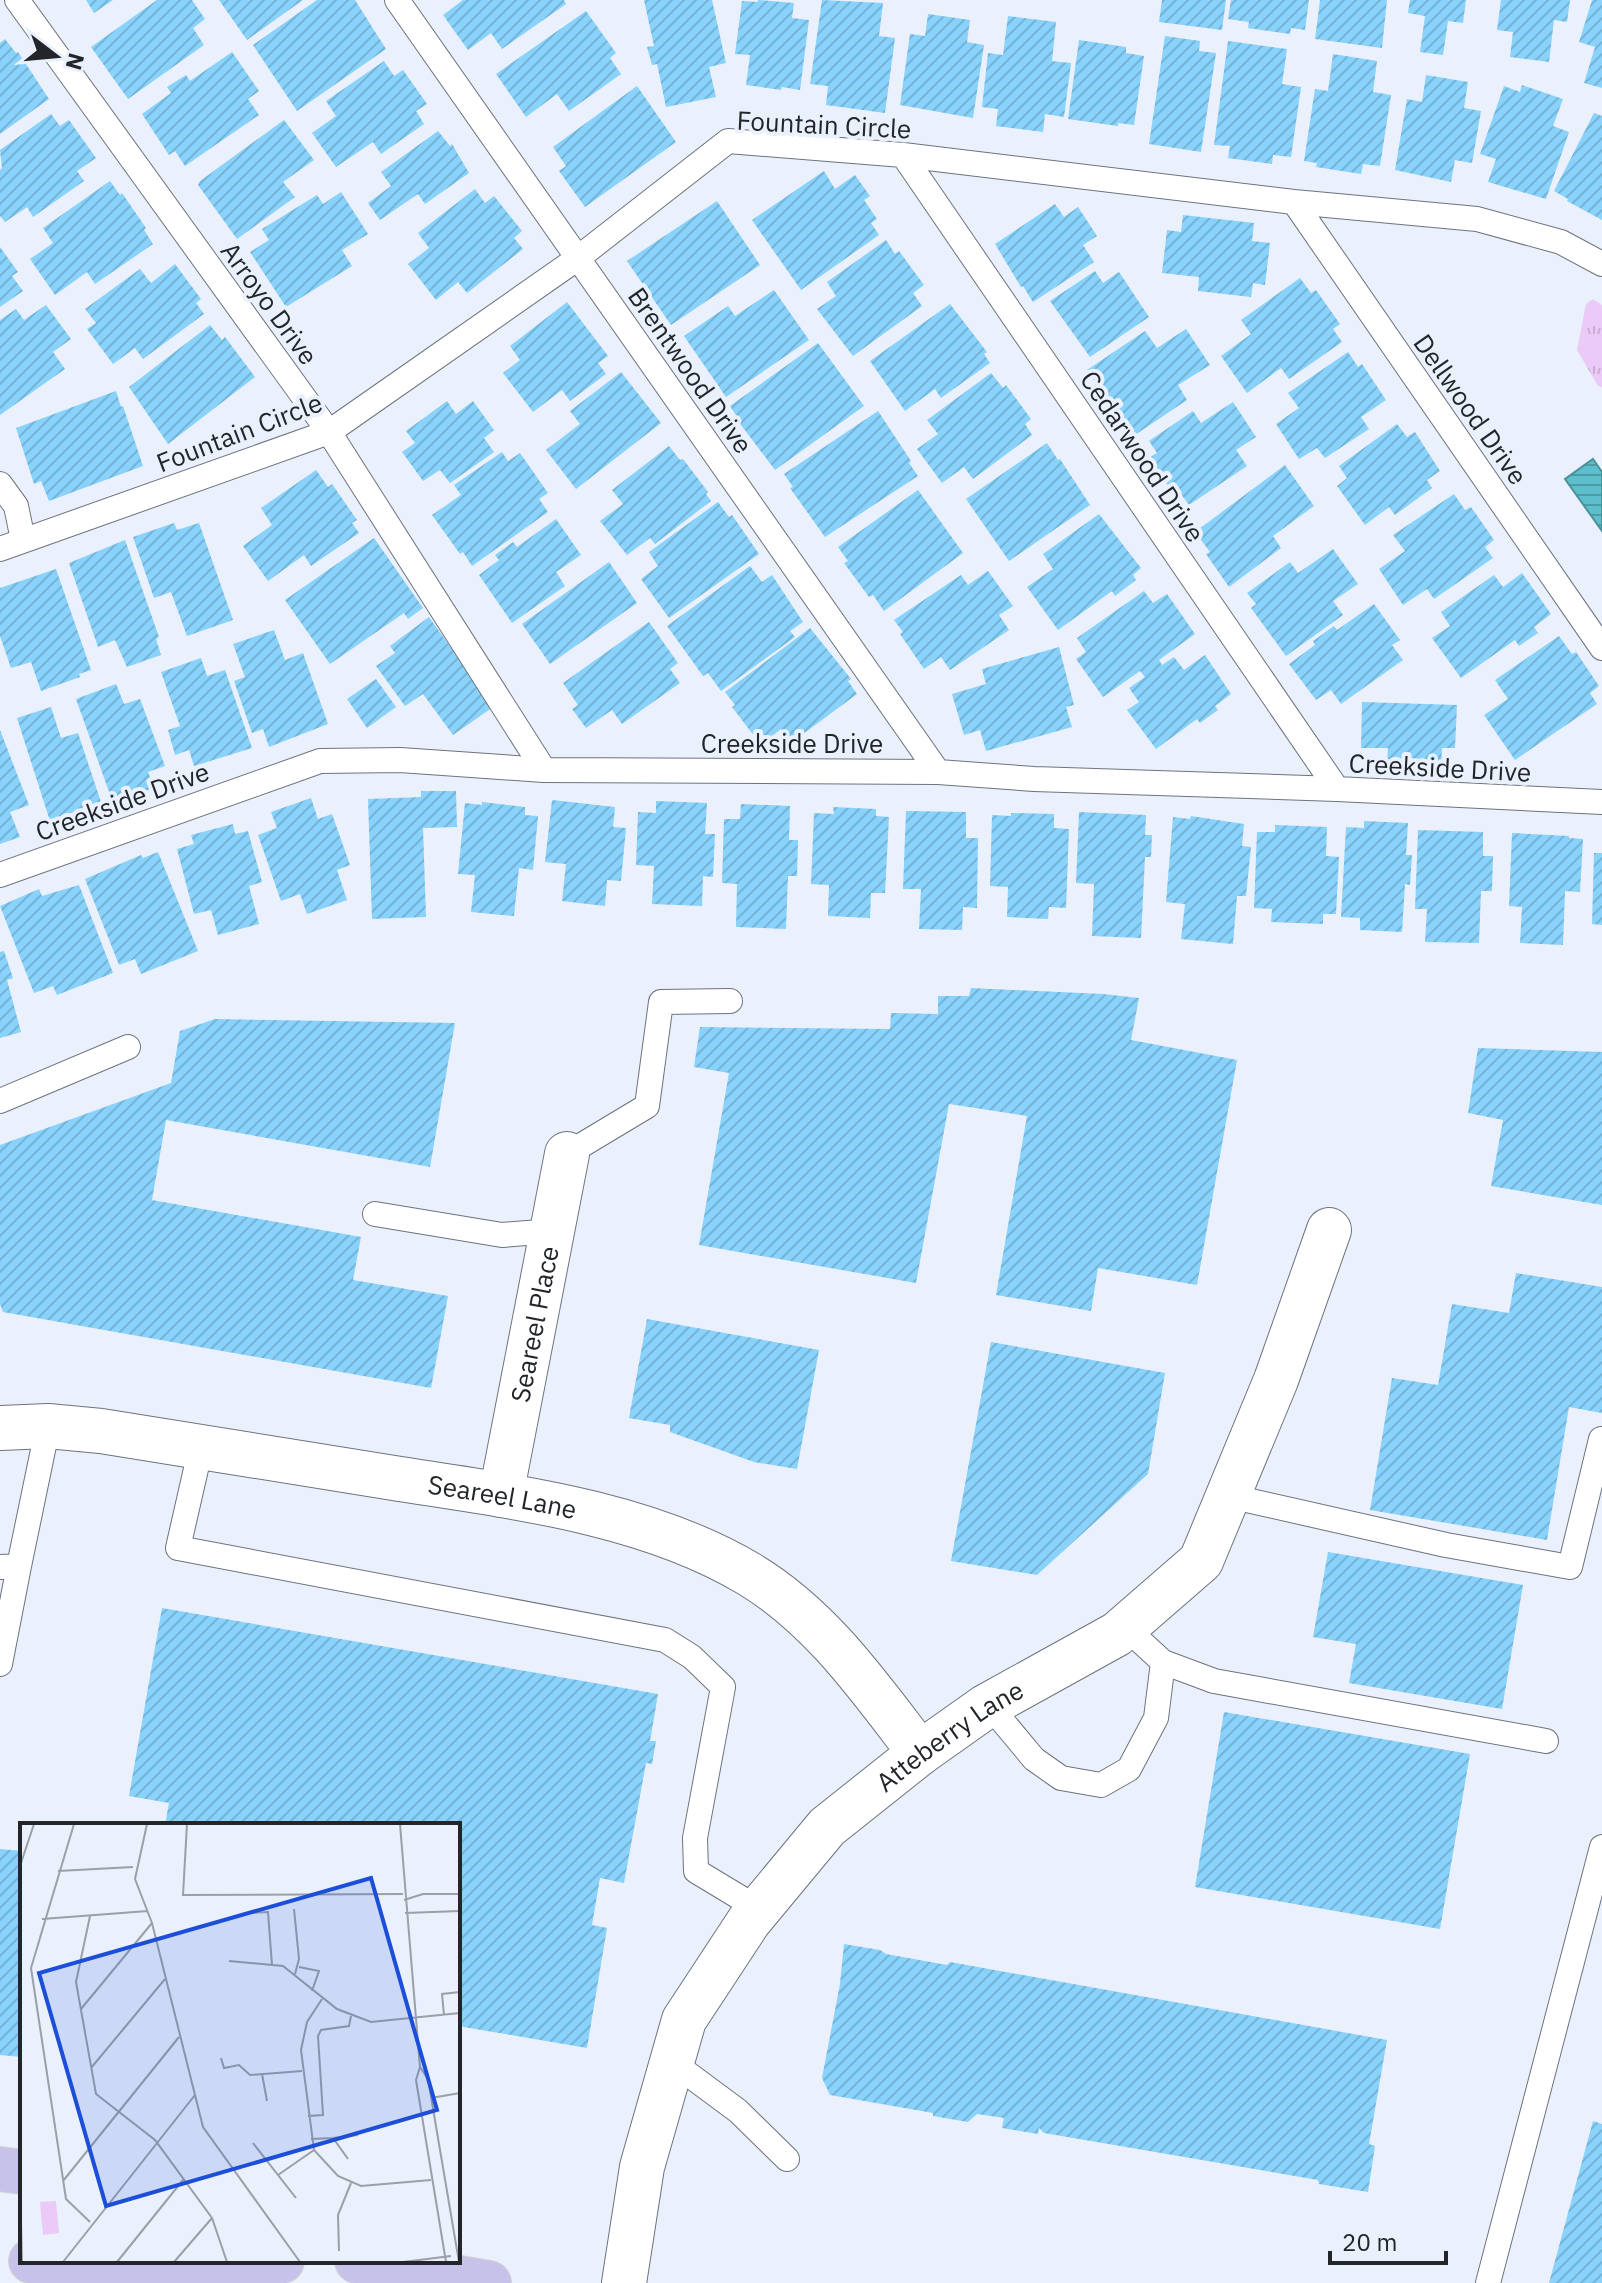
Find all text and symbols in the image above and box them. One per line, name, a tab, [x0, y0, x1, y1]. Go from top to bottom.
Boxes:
north arrow	[16, 16, 96, 96]
text: N	[60, 50, 92, 73]
street label: Fountain Circle	[736, 102, 912, 146]
street label: Arroyo Drive	[214, 235, 326, 371]
street label: Brentwood Drive	[621, 280, 761, 460]
street label: Dellwood Drive	[1407, 327, 1535, 491]
street label: Cedarwood Drive	[1073, 364, 1213, 548]
street label: Fountain Circle	[151, 385, 327, 479]
street label: Creekside Drive	[701, 726, 883, 760]
street label: Creekside Drive	[1348, 745, 1532, 789]
street label: Creekside Drive	[30, 754, 214, 848]
street label: Seareel Place	[502, 1243, 566, 1405]
street label: Seareel Lane	[426, 1467, 580, 1526]
street label: Atteberry Lane	[869, 1672, 1029, 1799]
inset map	[20, 1823, 460, 2263]
scale bar	[1330, 2215, 1446, 2265]
text: 20 m	[1342, 2226, 1397, 2258]

